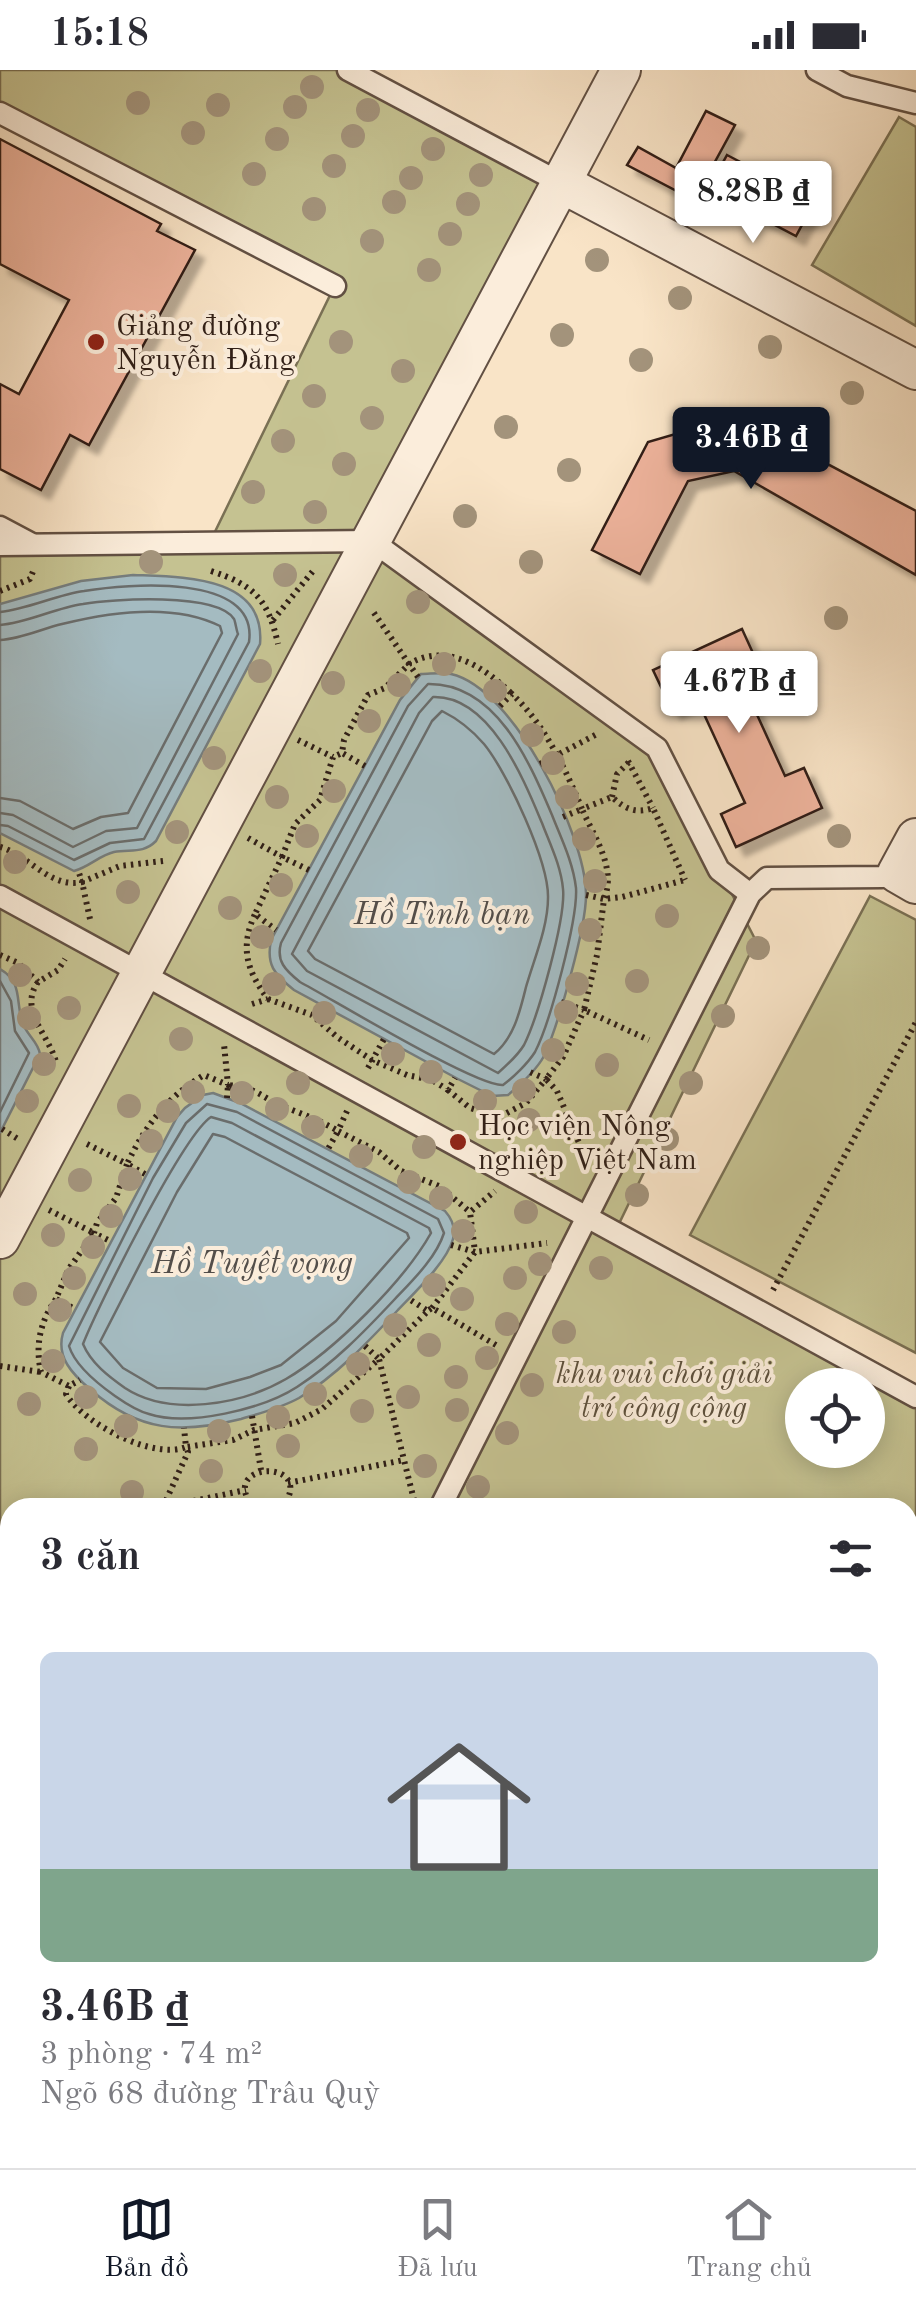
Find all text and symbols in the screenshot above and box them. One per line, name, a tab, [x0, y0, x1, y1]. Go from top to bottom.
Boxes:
text: 15:18	[50, 16, 149, 54]
pin: 8.28B ₫	[661, 161, 845, 246]
text: 8.28B ₫	[697, 177, 809, 209]
place label: Giảng đường Nguyễn Đăng	[116, 312, 295, 376]
marker: Giảng đường Nguyễn Đăng	[85, 331, 107, 353]
pin: 3.46B ₫	[659, 407, 843, 492]
text: 3.46B ₫	[695, 423, 807, 455]
pin: 4.67B ₫	[647, 651, 831, 736]
text: 4.67B ₫	[683, 667, 795, 699]
water label: Hồ Tình bạn	[353, 897, 530, 932]
place label: Học viện Nông nghiệp Việt Nam	[478, 1112, 697, 1176]
marker: Học viện Nông nghiệp Việt Nam	[447, 1131, 469, 1153]
water label: Hồ Tuyệt vọng	[150, 1246, 353, 1281]
park label: khu vui chơi giải trí công cộng	[556, 1360, 772, 1424]
map controls	[785, 1368, 885, 1468]
button: locate	[785, 1368, 885, 1468]
icon: filters	[823, 1531, 878, 1586]
text: 3 căn	[40, 1537, 140, 1579]
icon: home	[369, 1717, 549, 1897]
text: 3.46B ₫	[40, 1988, 188, 2030]
text: 3 phòng · 74 m²	[40, 2039, 262, 2071]
text: Ngõ 68 đường Trâu Quỳ	[40, 2079, 380, 2111]
tab: Bản đồ	[104, 2192, 189, 2287]
tab: Đã lưu	[397, 2192, 478, 2287]
tab: Trang chủ	[686, 2192, 812, 2287]

